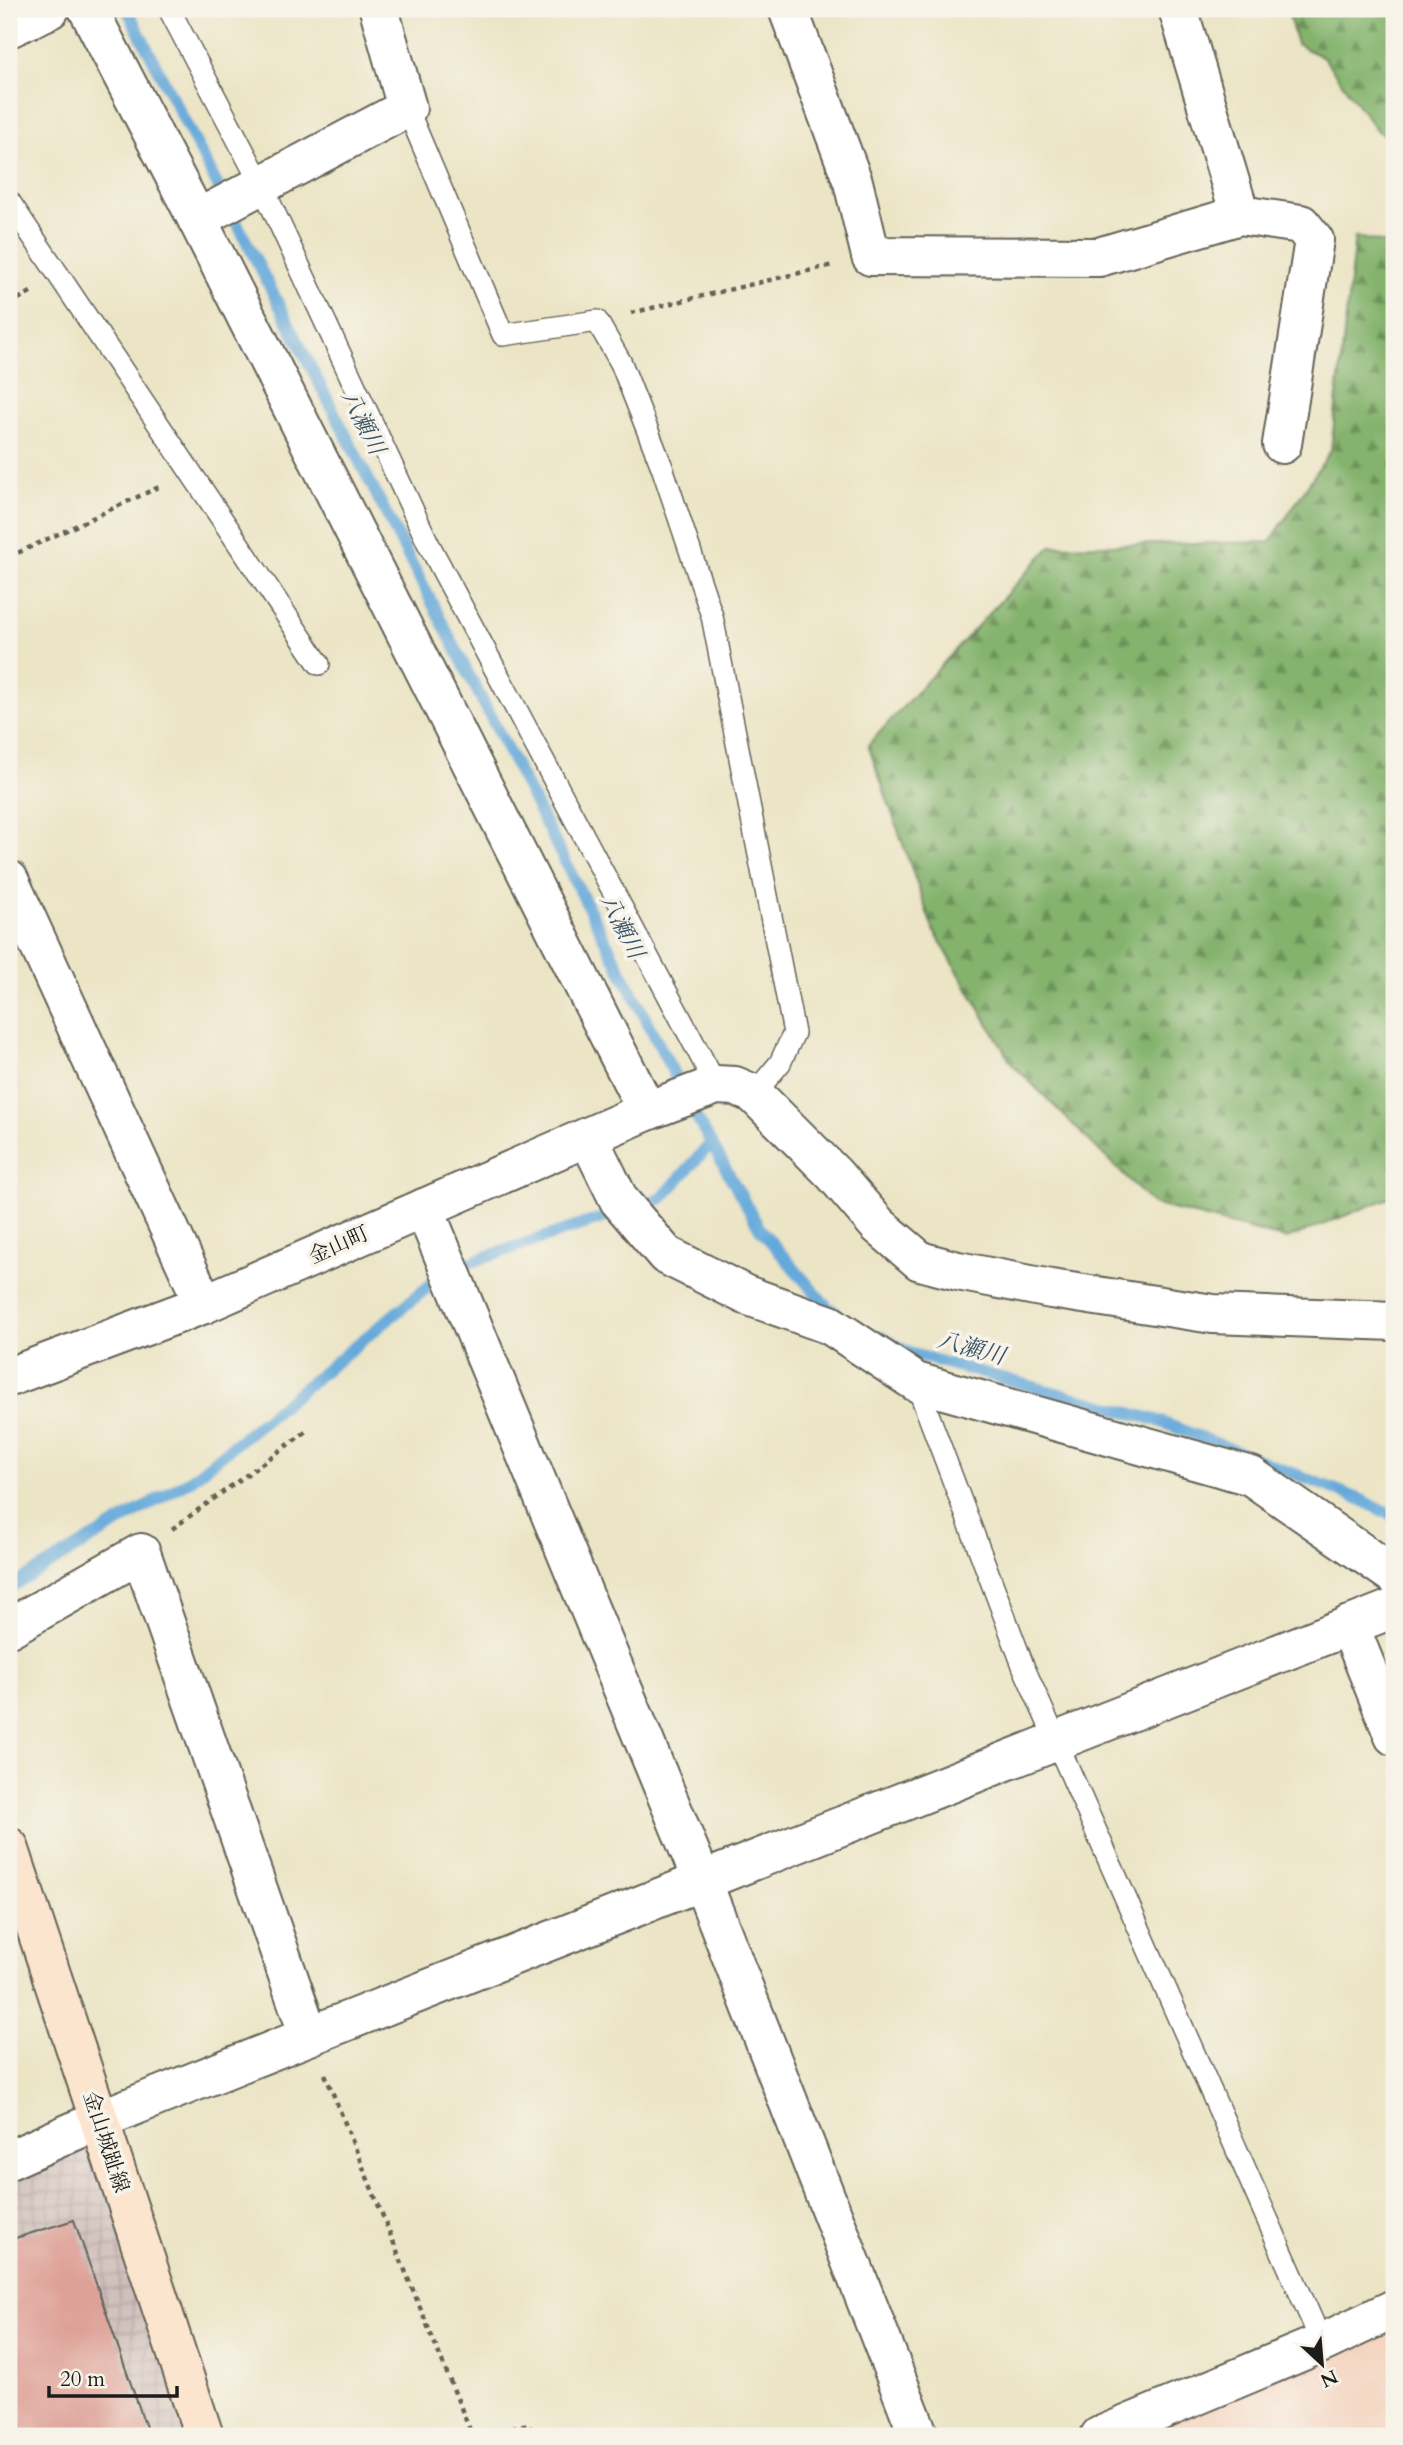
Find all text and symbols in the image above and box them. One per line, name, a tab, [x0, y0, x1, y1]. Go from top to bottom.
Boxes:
water label: 八瀬川	[334, 384, 394, 462]
water label: 八瀬川	[593, 888, 653, 966]
street label: 金山町	[304, 1219, 374, 1271]
water label: 八瀬川	[934, 1324, 1011, 1373]
street label: 金山城趾線	[76, 2088, 136, 2196]
north arrow	[1288, 2330, 1358, 2400]
scale bar	[49, 2354, 177, 2398]
text: N	[1315, 2363, 1342, 2394]
text: 20 m	[60, 2365, 105, 2394]

